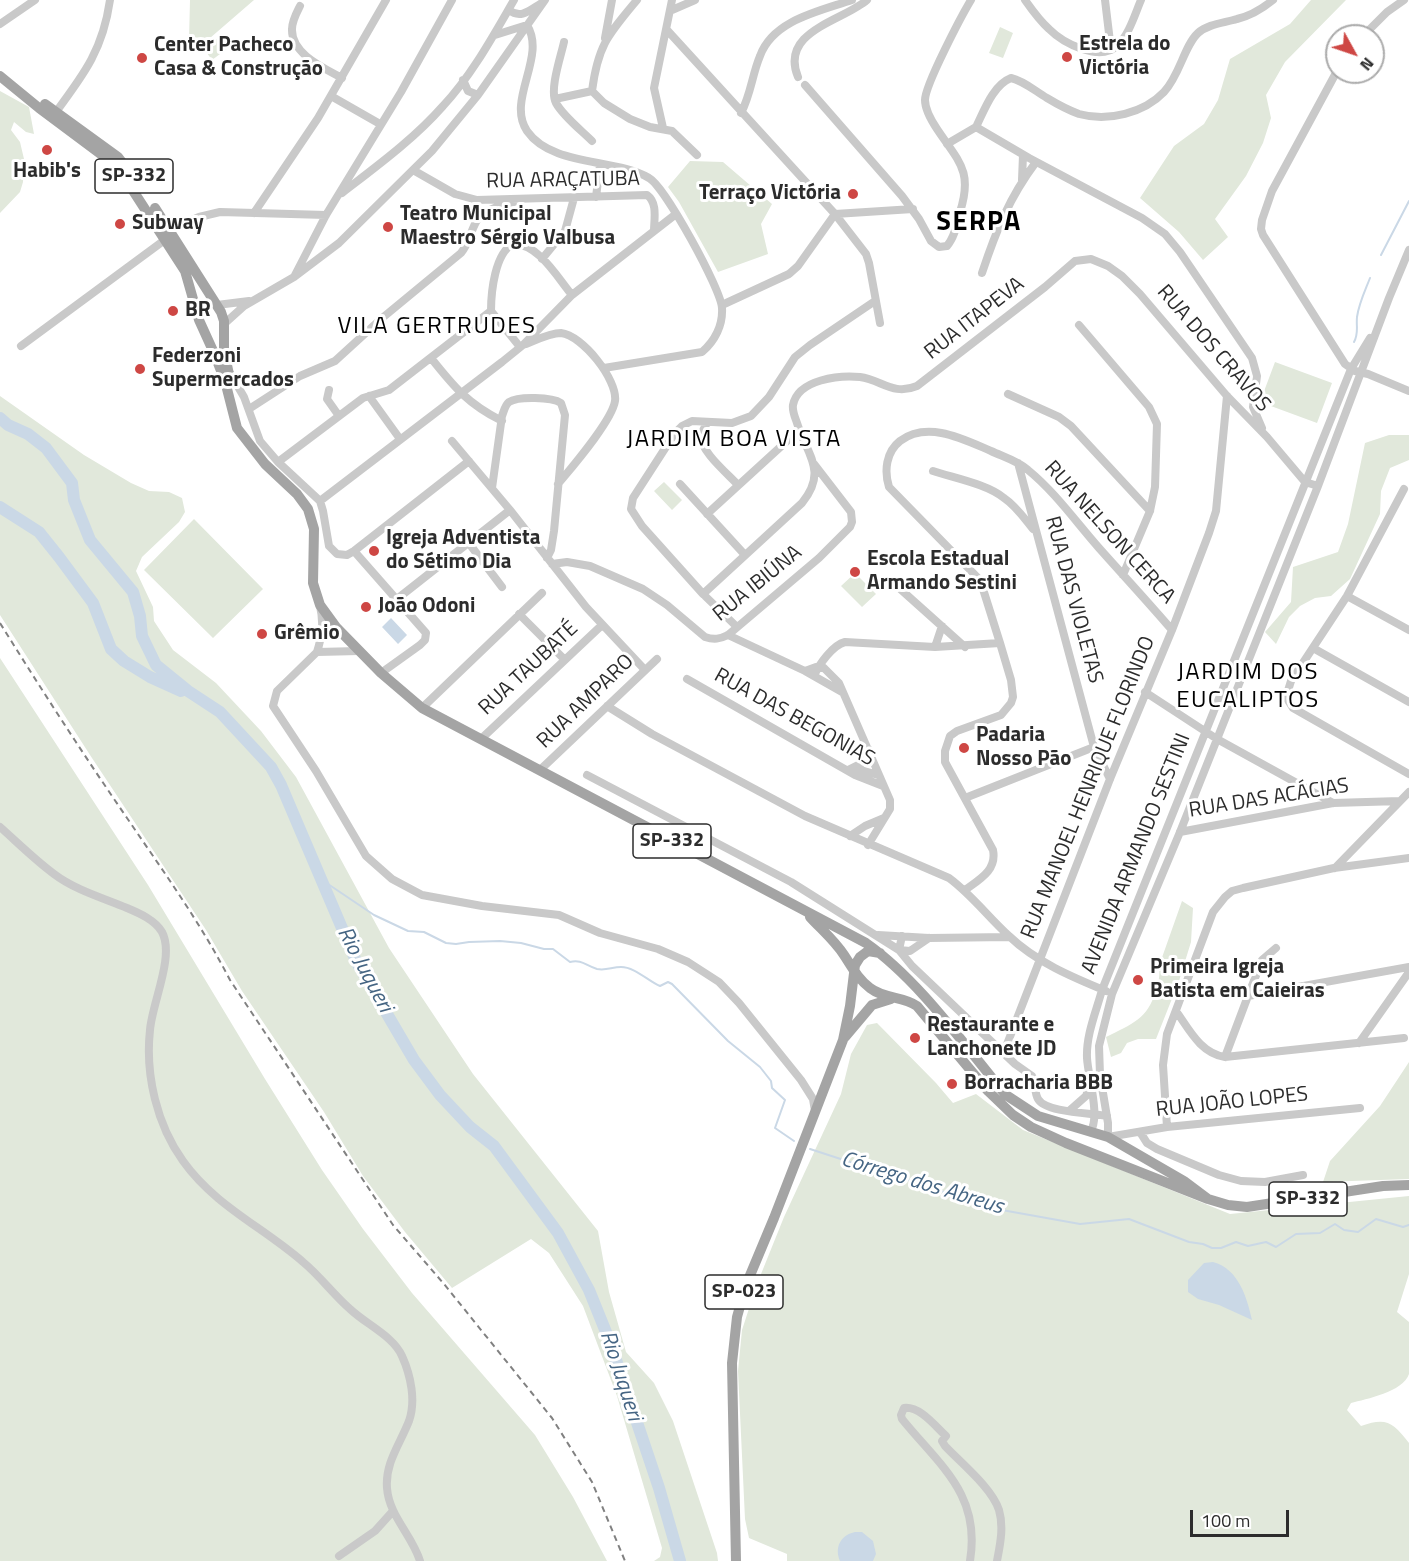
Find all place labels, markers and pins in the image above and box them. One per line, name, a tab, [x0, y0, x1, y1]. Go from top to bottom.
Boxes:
place label: Estrela do Victória	[1079, 32, 1170, 82]
place label: Center Pacheco Casa & Construção	[154, 33, 323, 83]
marker: Estrela do Victória	[1060, 50, 1074, 64]
marker: Center Pacheco Casa & Construção	[135, 51, 149, 65]
marker: Habib's	[40, 143, 54, 157]
place label: Habib's	[13, 159, 81, 185]
place label: Terraço Victória	[699, 181, 841, 207]
marker: Terraço Victória	[846, 187, 860, 201]
place label: Teatro Municipal Maestro Sérgio Valbusa	[400, 202, 615, 252]
place label: Subway	[132, 211, 204, 237]
marker: Subway	[113, 217, 127, 231]
marker: Teatro Municipal Maestro Sérgio Valbusa	[381, 220, 395, 234]
place label: BR	[185, 298, 211, 324]
marker: BR	[166, 304, 180, 318]
place label: Federzoni Supermercados	[152, 344, 294, 394]
marker: Federzoni Supermercados	[133, 362, 147, 376]
place label: Igreja Adventista do Sétimo Dia	[386, 526, 540, 576]
marker: Igreja Adventista do Sétimo Dia	[367, 544, 381, 558]
place label: Escola Estadual Armando Sestini	[867, 547, 1017, 597]
marker: Escola Estadual Armando Sestini	[848, 565, 862, 579]
place label: João Odoni	[378, 594, 475, 620]
marker: João Odoni	[359, 600, 373, 614]
place label: Grêmio	[274, 621, 340, 647]
marker: Grêmio	[255, 627, 269, 641]
place label: Padaria Nosso Pão	[976, 723, 1071, 773]
marker: Padaria Nosso Pão	[957, 741, 971, 755]
place label: Primeira Igreja Batista em Caieiras	[1150, 955, 1325, 1005]
marker: Primeira Igreja Batista em Caieiras	[1131, 973, 1145, 987]
place label: Restaurante e Lanchonete JD	[927, 1013, 1056, 1063]
marker: Restaurante e Lanchonete JD	[908, 1031, 922, 1045]
place label: Borracharia BBB	[964, 1071, 1113, 1097]
marker: Borracharia BBB	[945, 1077, 959, 1091]

